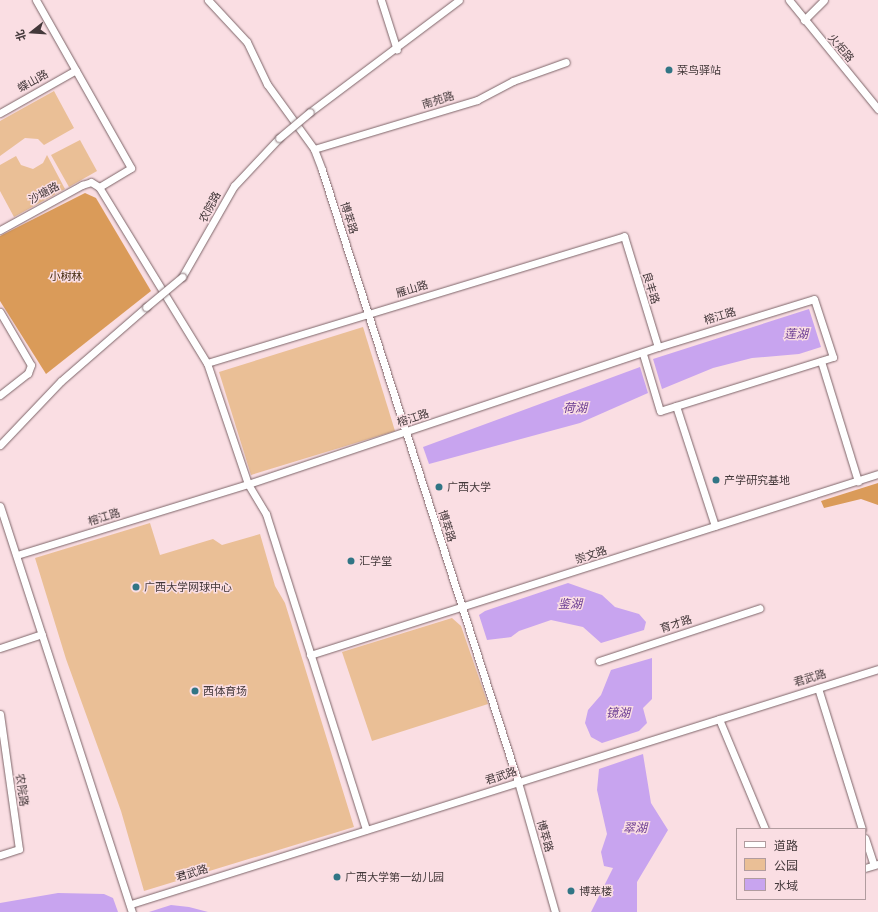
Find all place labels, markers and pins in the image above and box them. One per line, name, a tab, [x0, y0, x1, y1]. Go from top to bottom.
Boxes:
place label: 菜鸟驿站	[677, 63, 721, 77]
marker: 菜鸟驿站	[664, 65, 674, 75]
place label: 产学研究基地	[724, 473, 790, 487]
marker: 产学研究基地	[711, 475, 721, 485]
place label: 广西大学	[447, 480, 491, 494]
marker: 广西大学	[434, 482, 444, 492]
place label: 汇学堂	[359, 554, 392, 568]
marker: 汇学堂	[346, 556, 356, 566]
place label: 广西大学网球中心	[144, 580, 232, 594]
marker: 广西大学网球中心	[131, 582, 141, 592]
place label: 西体育场	[203, 684, 247, 698]
marker: 西体育场	[190, 686, 200, 696]
place label: 广西大学第一幼儿园	[345, 870, 444, 884]
marker: 广西大学第一幼儿园	[332, 872, 342, 882]
place label: 博萃楼	[579, 884, 612, 898]
marker: 博萃楼	[566, 886, 576, 896]

